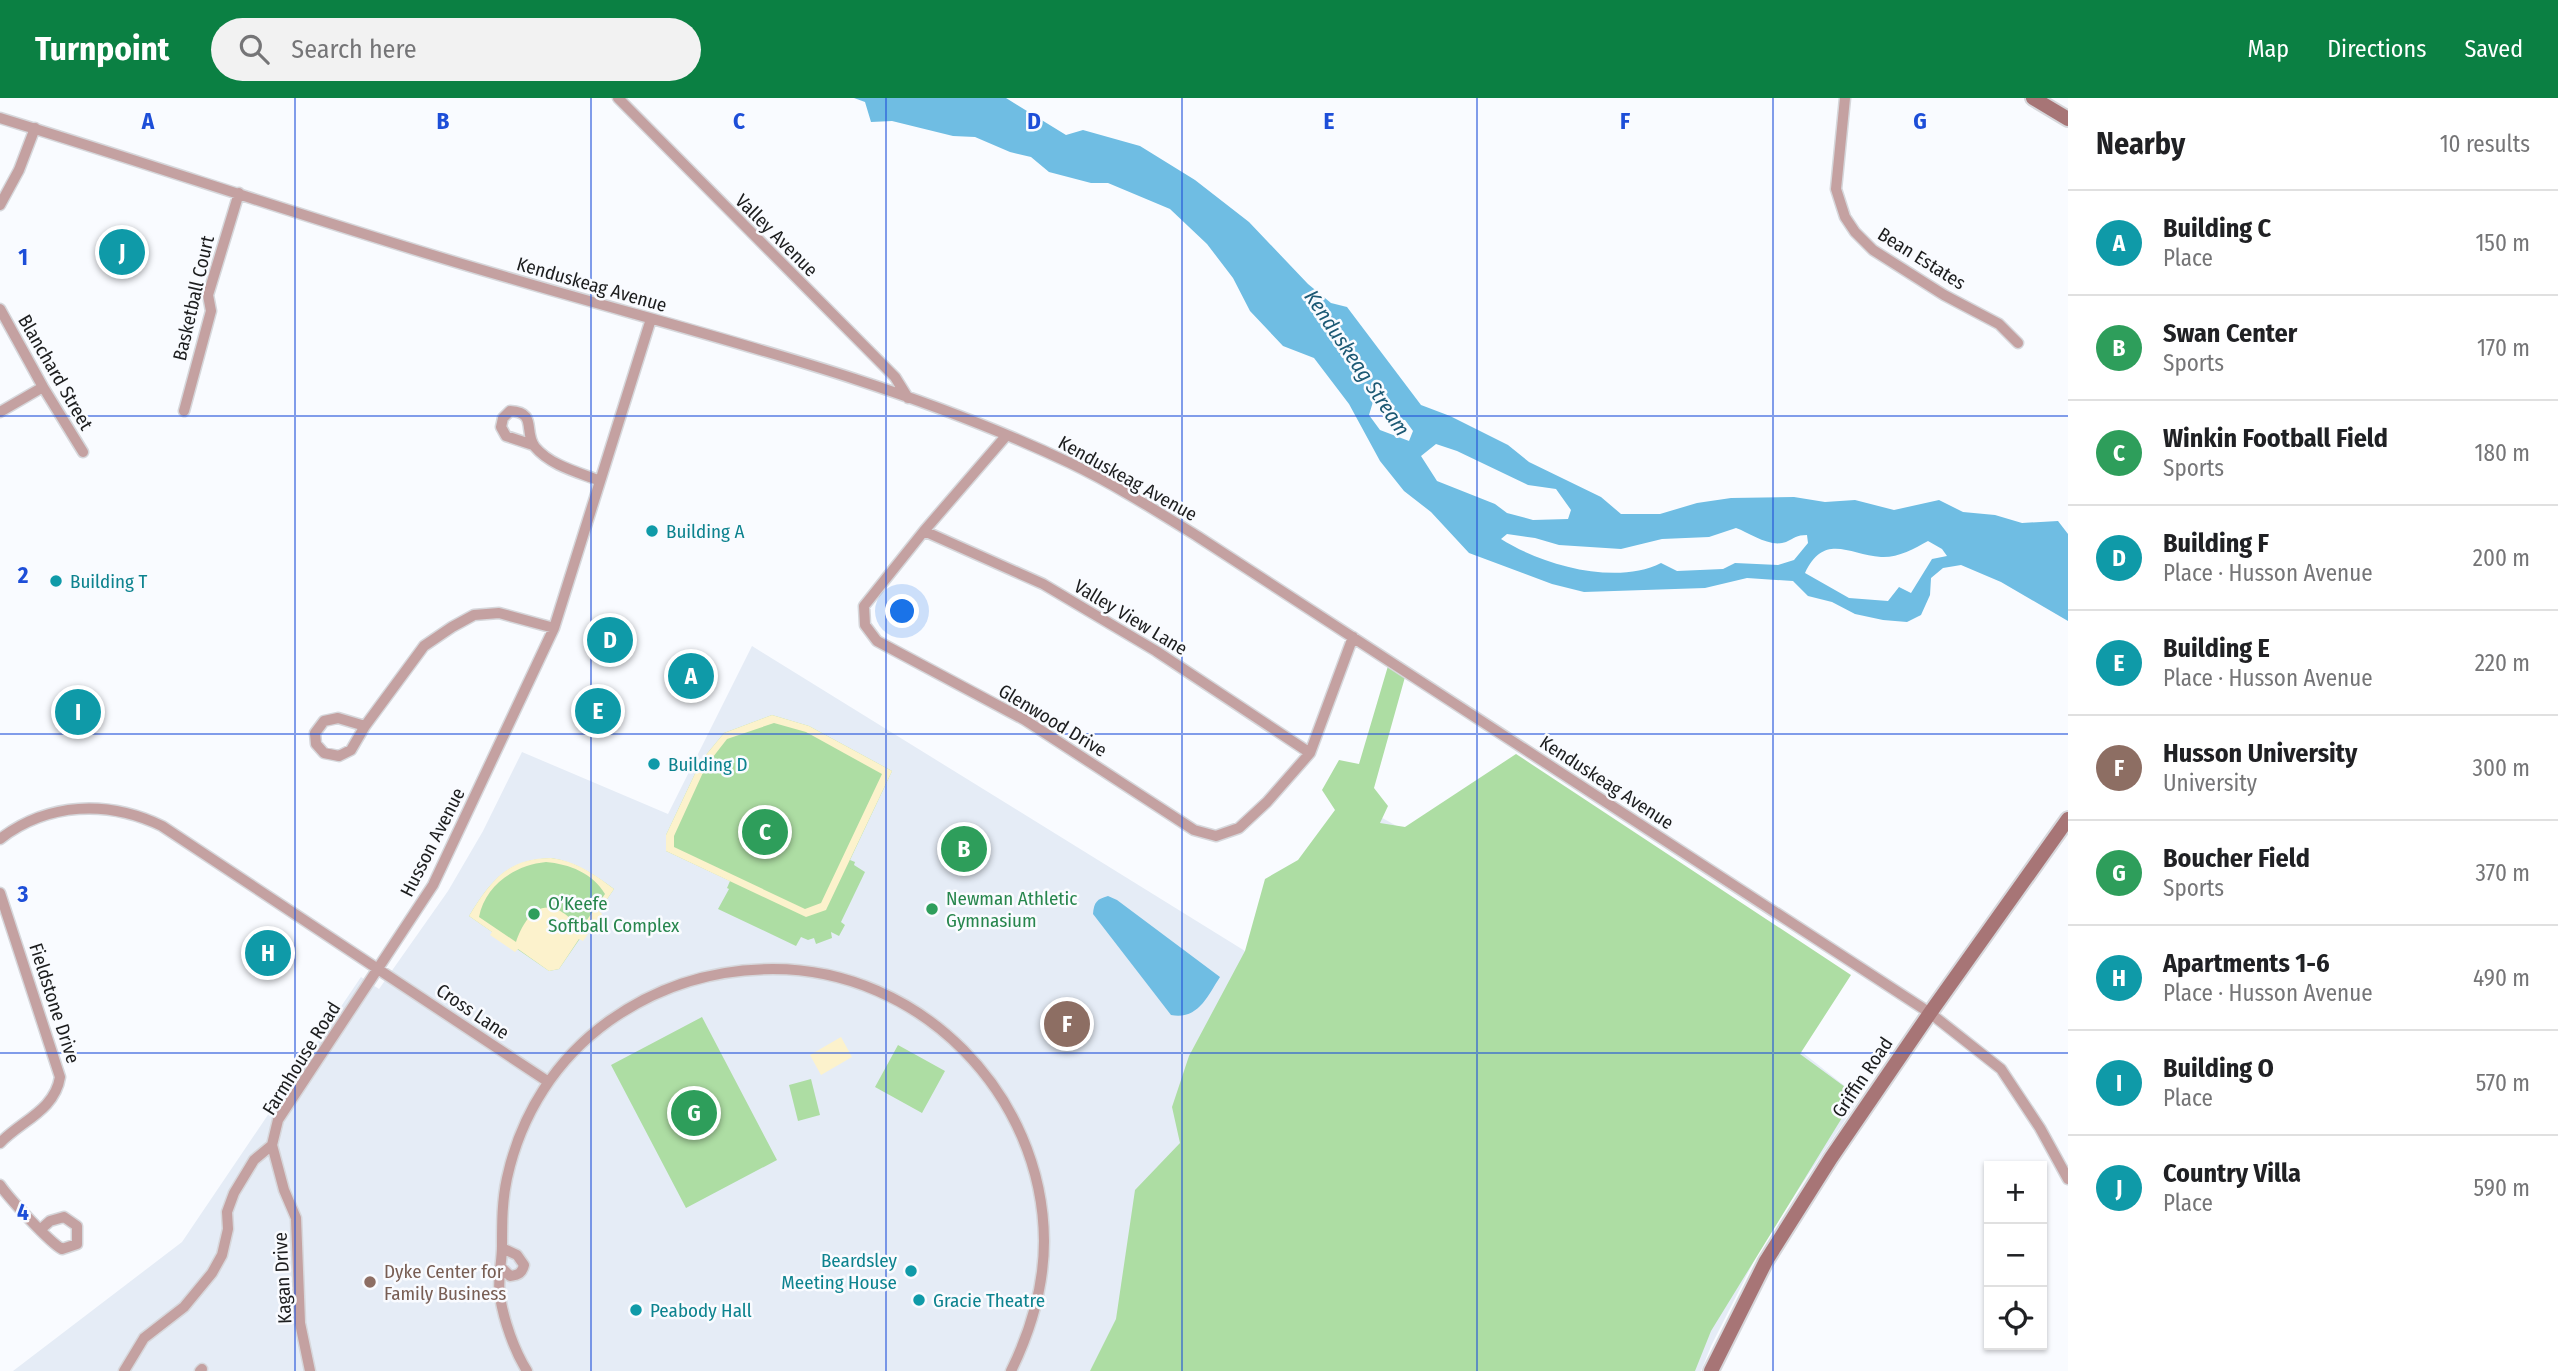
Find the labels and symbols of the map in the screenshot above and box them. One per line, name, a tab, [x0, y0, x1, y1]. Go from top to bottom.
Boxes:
text: A	[141, 107, 155, 135]
text: B	[437, 107, 450, 135]
text: C	[733, 107, 745, 135]
text: D	[1027, 107, 1041, 135]
text: E	[1324, 107, 1335, 135]
text: F	[1620, 107, 1630, 135]
text: G	[1913, 107, 1927, 135]
street label: Valley Avenue	[731, 189, 823, 281]
street label: Bean Estates	[1874, 222, 1970, 294]
pin: J	[99, 226, 145, 278]
street label: Basketball Court	[168, 233, 219, 363]
text: 1	[18, 243, 28, 271]
street label: Kenduskeag Avenue	[514, 252, 669, 317]
water label: Kenduskeag Stream	[1299, 285, 1415, 441]
street label: Blanchard Street	[13, 310, 98, 435]
street label: Kenduskeag Avenue	[1054, 431, 1201, 526]
place label: Building A	[666, 520, 744, 543]
marker: Building A	[644, 523, 660, 539]
text: 2	[17, 561, 29, 589]
place label: Building T	[70, 570, 147, 593]
marker: Building T	[48, 573, 64, 589]
street label: Valley View Lane	[1070, 575, 1192, 660]
your location	[885, 594, 919, 628]
pin: D	[587, 614, 633, 666]
pin: A	[668, 650, 714, 702]
street label: Glenwood Drive	[994, 679, 1111, 762]
pin: E	[575, 685, 621, 737]
pin: I	[55, 686, 101, 738]
street label: Kenduskeag Avenue	[1535, 731, 1678, 834]
place label: Building D	[668, 753, 747, 776]
marker: Building D	[646, 756, 662, 772]
street label: Husson Avenue	[395, 784, 470, 900]
pin: C	[742, 806, 788, 858]
pin: B	[941, 823, 987, 875]
text: 3	[17, 880, 29, 908]
place label: Newman Athletic Gymnasium	[946, 887, 1077, 932]
place label: O’Keefe Softball Complex	[548, 892, 680, 937]
marker: Newman Athletic Gymnasium	[924, 901, 940, 917]
marker: O’Keefe Softball Complex	[526, 906, 542, 922]
pin: H	[245, 927, 291, 979]
street label: Fieldstone Drive	[24, 940, 85, 1066]
street label: Cross Lane	[432, 979, 514, 1044]
street label: Farmhouse Road	[257, 997, 345, 1119]
pin: F	[1044, 998, 1090, 1050]
street label: Griffin Road	[1827, 1033, 1898, 1122]
pin: G	[671, 1087, 717, 1139]
text: 4	[17, 1198, 29, 1226]
street label: Kagan Drive	[269, 1232, 296, 1324]
place label: Beardsley Meeting House	[781, 1249, 898, 1294]
place label: Dyke Center for Family Business	[384, 1260, 506, 1305]
marker: Beardsley Meeting House	[903, 1263, 919, 1279]
marker: Dyke Center for Family Business	[362, 1274, 378, 1290]
place label: Gracie Theatre	[933, 1289, 1045, 1312]
marker: Gracie Theatre	[911, 1292, 927, 1308]
place label: Peabody Hall	[650, 1299, 752, 1322]
marker: Peabody Hall	[628, 1302, 644, 1318]

